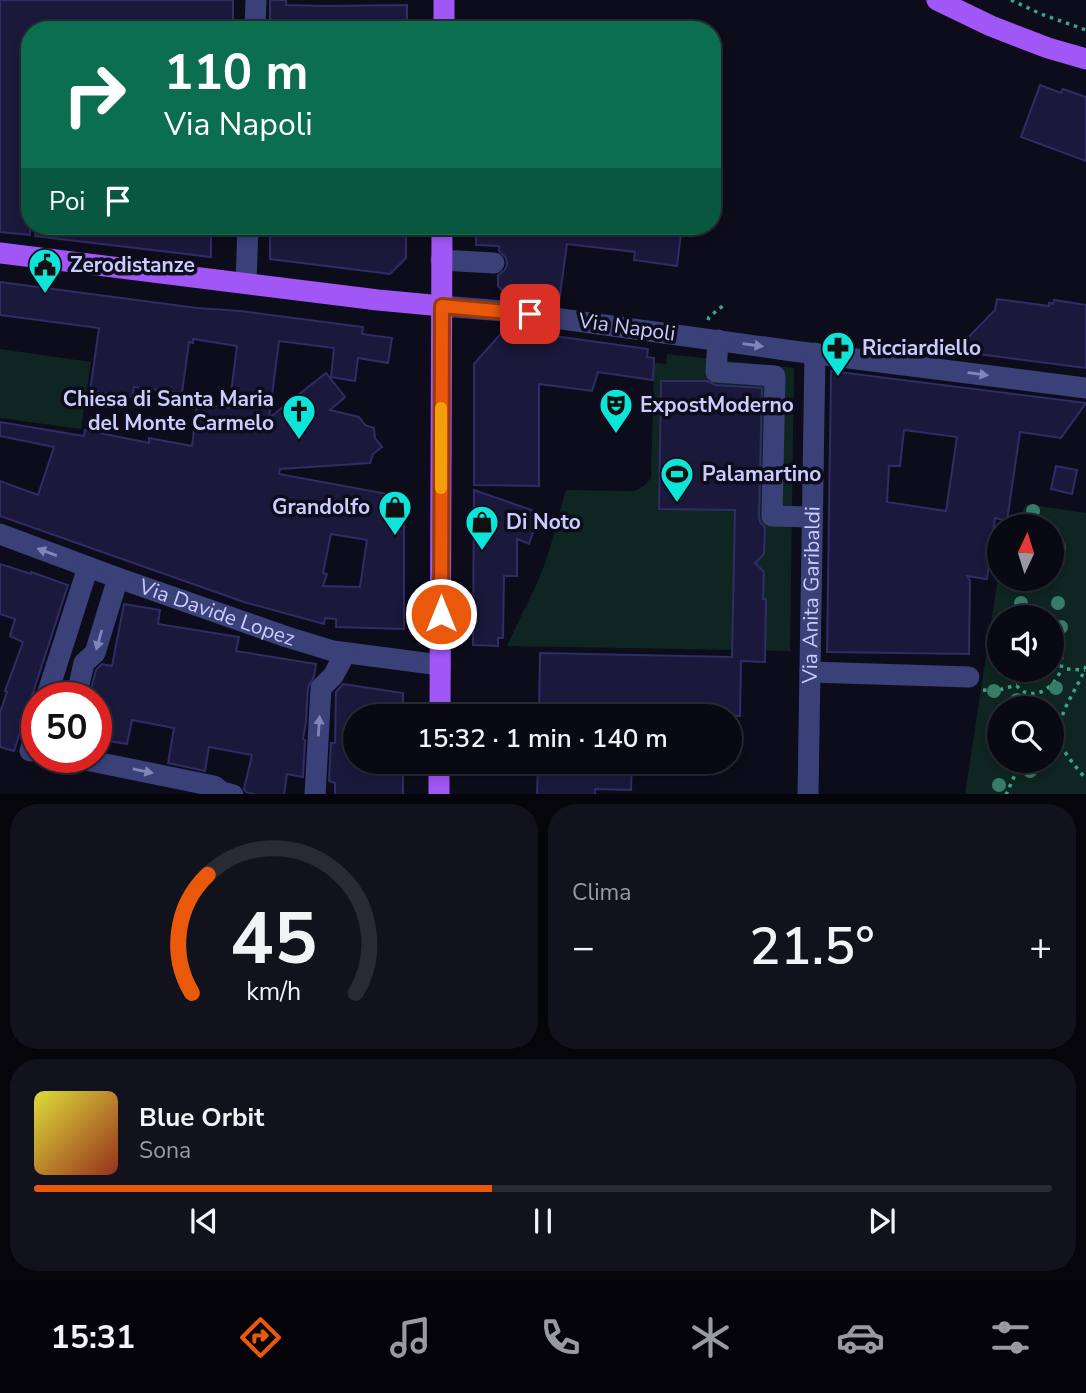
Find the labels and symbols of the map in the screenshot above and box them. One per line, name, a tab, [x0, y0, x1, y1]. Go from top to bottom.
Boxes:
public building icon: Zerodistanze	[26, 246, 64, 295]
place label: Zerodistanze	[70, 251, 195, 279]
pin	[500, 284, 560, 344]
street label: Via Napoli	[576, 306, 677, 348]
pharmacy icon: Ricciardiello	[819, 329, 857, 378]
place label: Ricciardiello	[862, 334, 981, 362]
one-way arrow	[742, 340, 764, 351]
one-way arrow	[968, 369, 990, 380]
place label: Chiesa di Santa Maria del Monte Carmelo	[63, 385, 274, 437]
theatre icon: ExpostModerno	[597, 386, 635, 435]
place label: ExpostModerno	[640, 391, 794, 419]
church icon: Chiesa di Santa Maria del Monte Carmelo	[280, 392, 318, 441]
sports icon: Palamartino	[658, 455, 696, 504]
place label: Palamartino	[702, 460, 821, 488]
shop icon: Grandolfo	[376, 488, 414, 537]
place label: Grandolfo	[272, 493, 370, 521]
shop icon: Di Noto	[463, 503, 501, 552]
street label: Via Anita Garibaldi	[796, 506, 827, 685]
place label: Di Noto	[506, 508, 581, 536]
north arrow	[987, 514, 1064, 592]
one-way arrow	[36, 546, 57, 557]
street label: Via Davide Lopez	[135, 572, 299, 653]
position arrow	[404, 577, 478, 651]
one-way arrow	[93, 629, 104, 651]
speed limit sign: 50	[21, 682, 112, 773]
one-way arrow	[314, 715, 325, 737]
one-way arrow	[132, 766, 154, 777]

